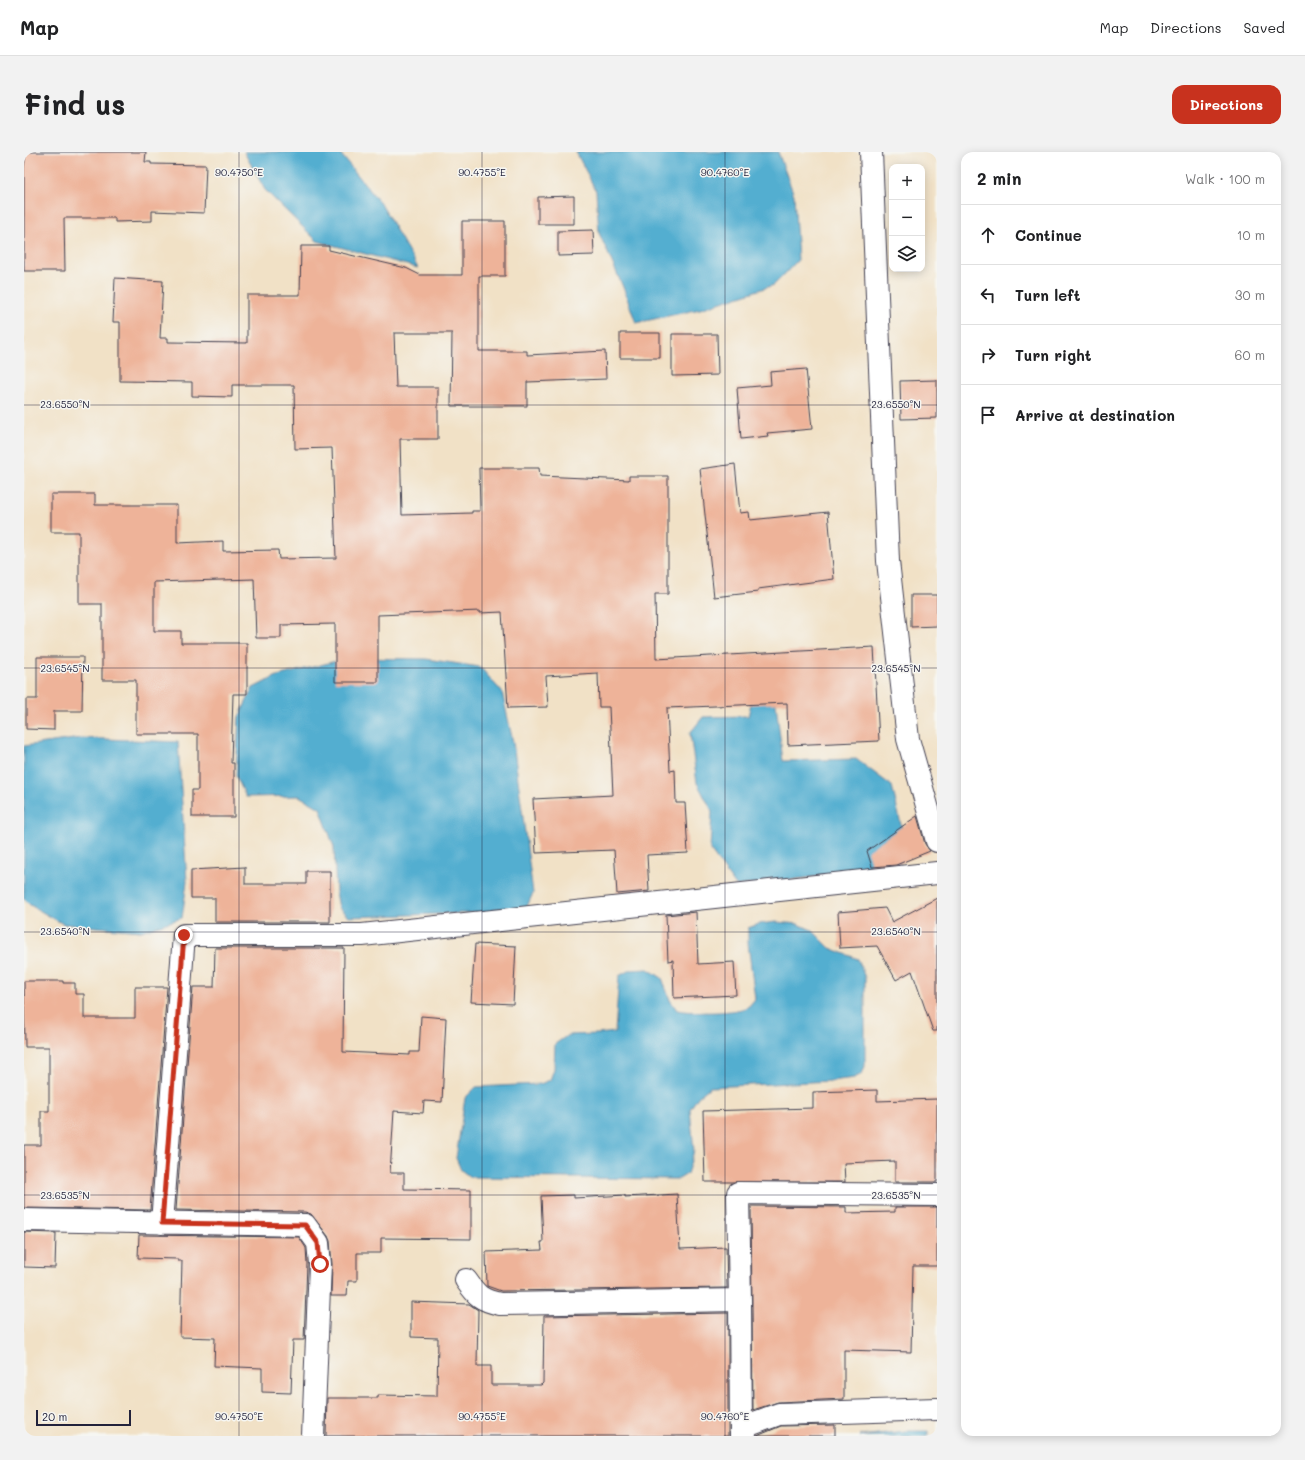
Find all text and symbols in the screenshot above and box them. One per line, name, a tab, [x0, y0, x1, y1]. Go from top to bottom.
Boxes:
text: Map	[20, 15, 59, 40]
text: Map	[1100, 18, 1128, 37]
text: Directions	[1150, 18, 1221, 37]
text: Saved	[1243, 18, 1285, 37]
button: Directions	[1172, 85, 1281, 124]
text: Find us	[24, 86, 125, 122]
map controls	[889, 164, 925, 272]
button: +	[889, 164, 925, 200]
text: 90.4750°E	[215, 165, 263, 179]
text: 90.4755°E	[458, 165, 506, 179]
text: 90.4760°E	[701, 165, 749, 179]
text: 2 min	[977, 167, 1022, 189]
text: Walk · 100 m	[1185, 170, 1265, 187]
button: −	[889, 200, 925, 236]
icon: ahead	[977, 224, 999, 246]
text: Continue	[1015, 225, 1082, 245]
text: 10 m	[1237, 226, 1265, 243]
button: layers	[889, 236, 925, 272]
icon: left	[977, 284, 999, 306]
text: Turn left	[1015, 285, 1080, 305]
text: 30 m	[1235, 286, 1265, 303]
icon: right	[977, 344, 999, 366]
text: Turn right	[1015, 345, 1092, 365]
text: 60 m	[1235, 346, 1265, 363]
text: 23.6550°N	[40, 397, 90, 411]
text: 23.6550°N	[871, 397, 921, 411]
icon: arrive	[977, 404, 999, 426]
text: Arrive at destination	[1015, 405, 1175, 425]
text: 23.6545°N	[40, 661, 90, 675]
text: 23.6545°N	[871, 661, 921, 675]
text: 23.6540°N	[40, 924, 90, 938]
text: 23.6540°N	[871, 924, 921, 938]
route end	[175, 926, 193, 944]
text: 23.6535°N	[40, 1188, 90, 1202]
text: 23.6535°N	[871, 1188, 921, 1202]
route start	[311, 1255, 329, 1273]
scale bar	[36, 1408, 131, 1427]
text: 20 m	[42, 1409, 67, 1424]
text: 90.4750°E	[215, 1409, 263, 1423]
text: 90.4755°E	[458, 1409, 506, 1423]
text: 90.4760°E	[701, 1409, 749, 1423]

